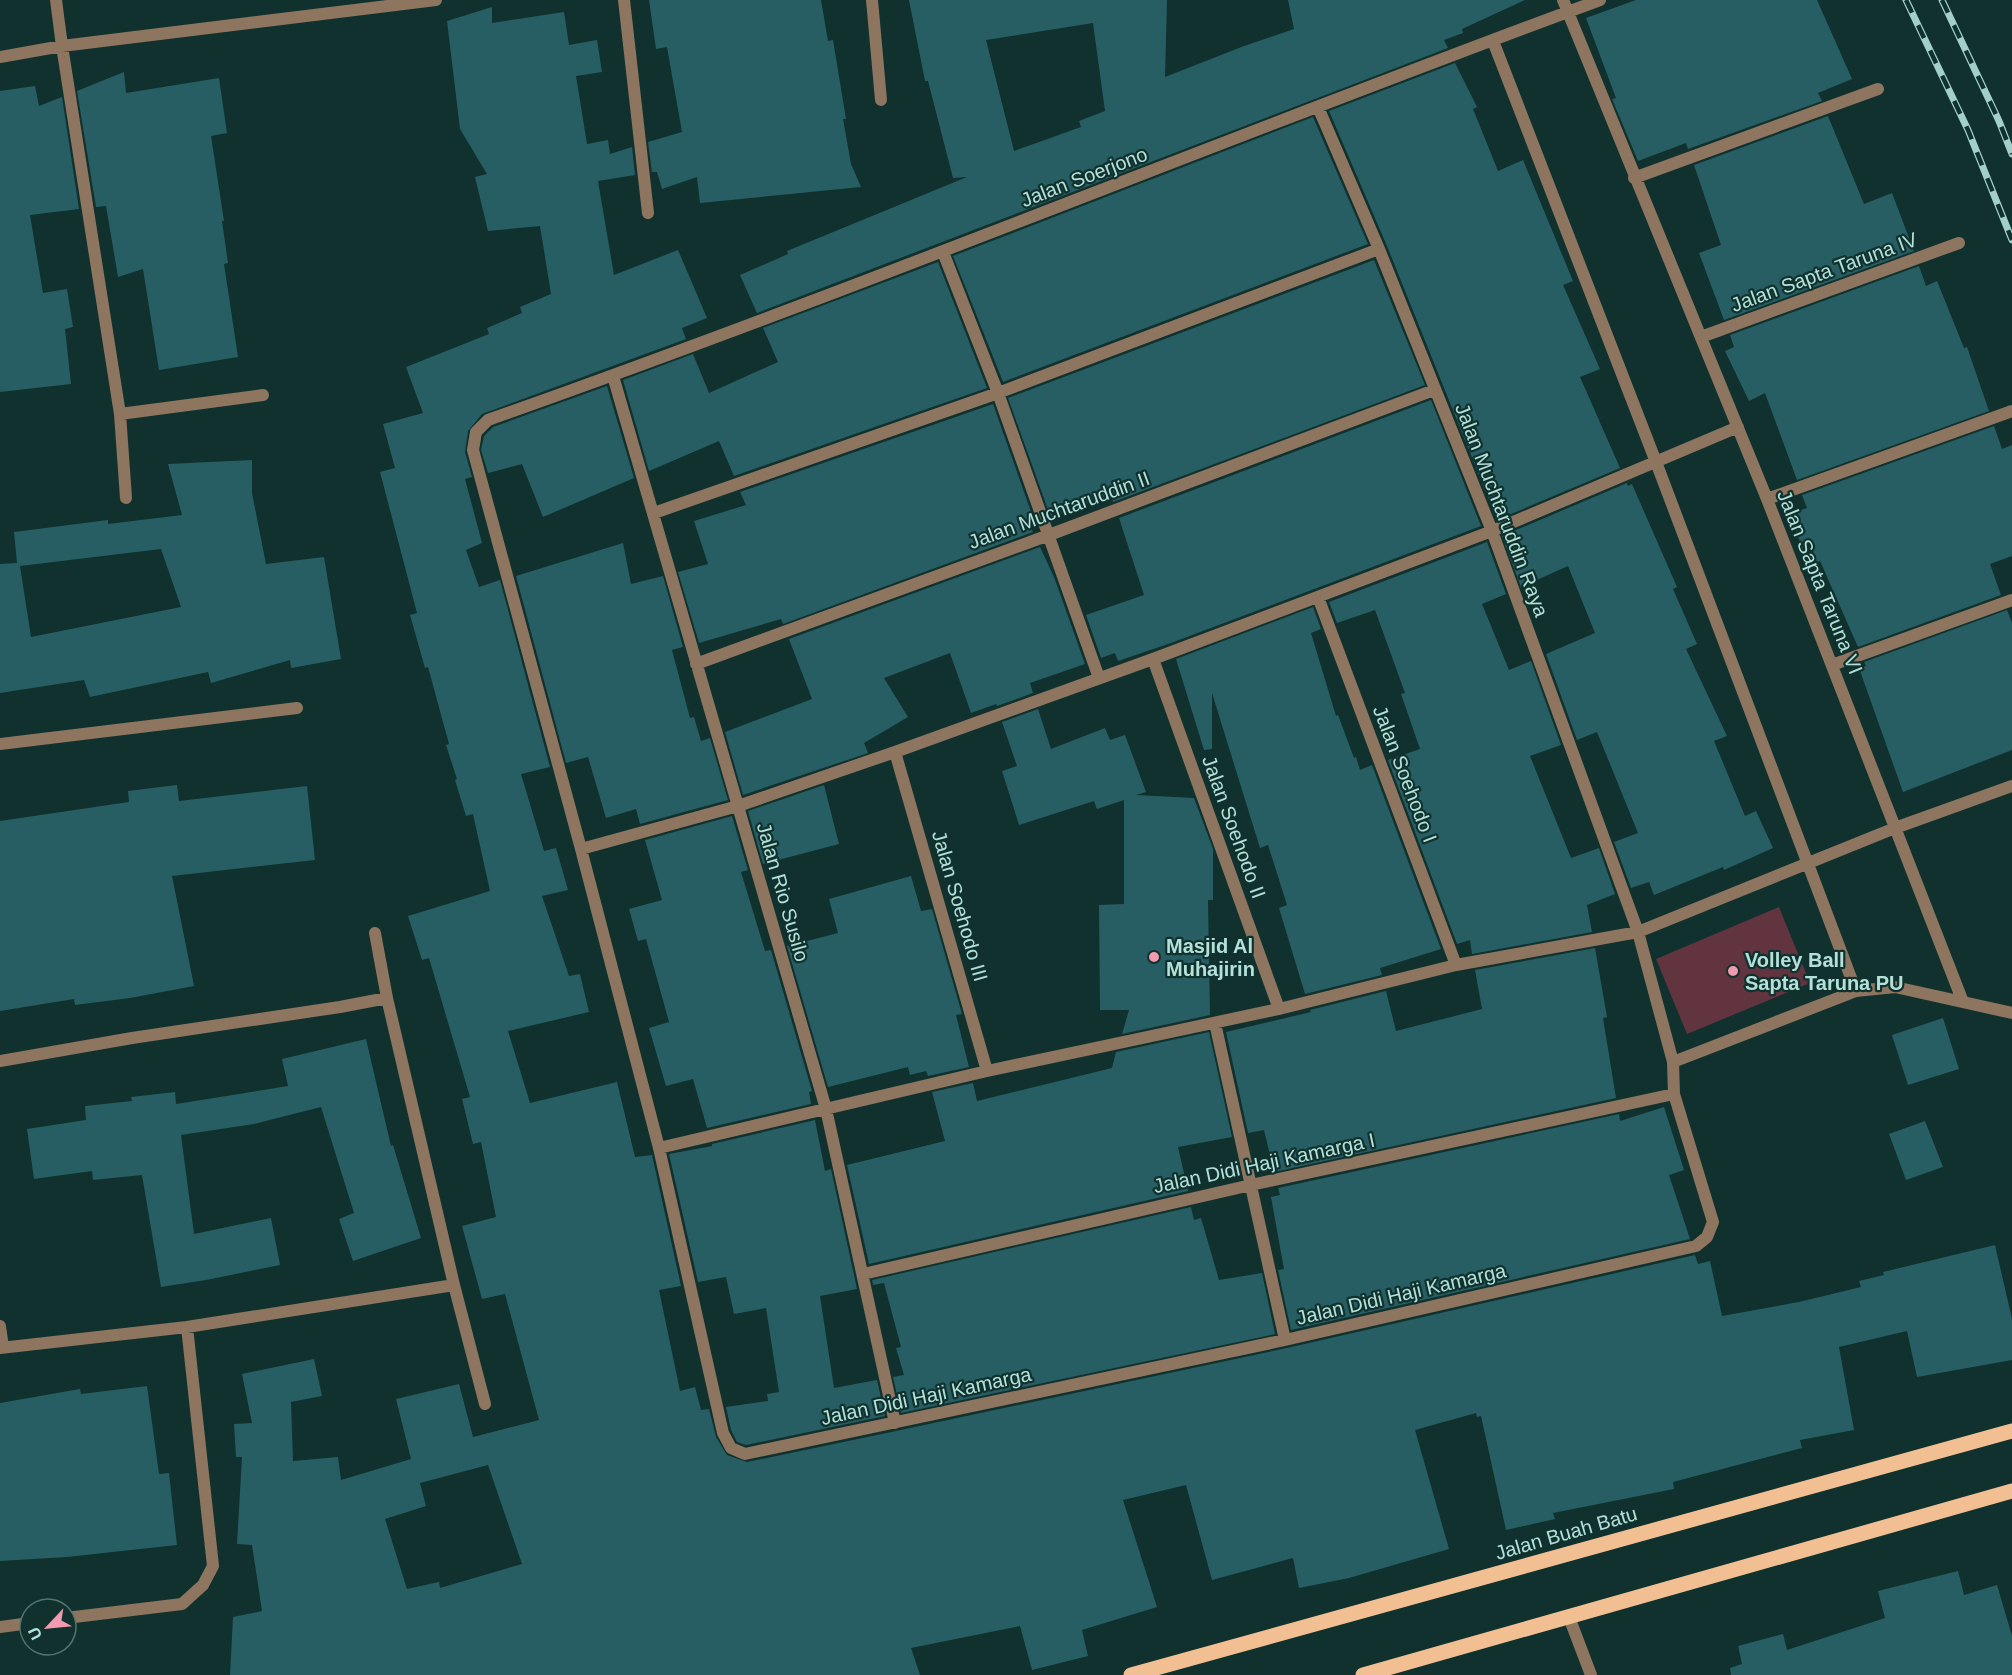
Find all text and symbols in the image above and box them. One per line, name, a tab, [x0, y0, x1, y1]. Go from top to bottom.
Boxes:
street label: Jalan Soerjono	[1018, 143, 1150, 211]
street label: Jalan Sapta Taruna IV	[1728, 228, 1921, 316]
street label: Jalan Muchtaruddin Raya	[1451, 400, 1553, 621]
street label: Jalan Muchtaruddin II	[965, 467, 1153, 553]
street label: Jalan Sapta Taruna VI	[1773, 487, 1867, 677]
street label: Jalan Soehodo I	[1369, 703, 1441, 845]
street label: Jalan Soehodo II	[1198, 753, 1270, 901]
street label: Jalan Rio Susilo	[753, 820, 813, 964]
street label: Jalan Soehodo III	[928, 828, 992, 984]
place label: Masjid Al Muhajirin	[1166, 935, 1255, 980]
place label: Volley Ball Sapta Taruna PU	[1745, 949, 1904, 994]
marker: Masjid Al Muhajirin	[1147, 950, 1161, 964]
marker: Volley Ball Sapta Taruna PU	[1726, 964, 1740, 978]
street label: Jalan Didi Haji Kamarga I	[1151, 1129, 1377, 1197]
street label: Jalan Didi Haji Kamarga	[1294, 1259, 1509, 1329]
street label: Jalan Didi Haji Kamarga	[819, 1363, 1034, 1429]
street label: Jalan Buah Batu	[1492, 1502, 1640, 1564]
north arrow	[18, 1597, 78, 1657]
text: U	[25, 1624, 45, 1642]

